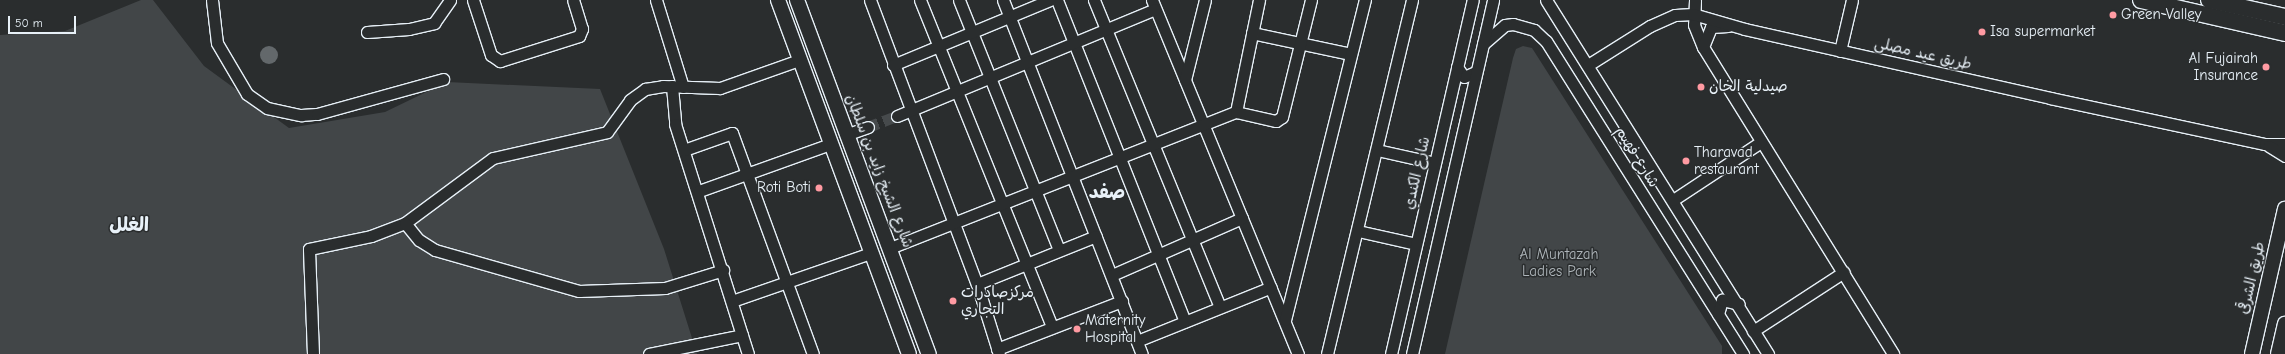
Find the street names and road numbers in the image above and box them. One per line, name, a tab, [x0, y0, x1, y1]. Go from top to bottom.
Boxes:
street label: طريق عيد مصلى	[1873, 34, 1973, 74]
street label: شارع الشيخ زايد بن سلطان	[841, 92, 917, 250]
street label: شارع فهيم	[1611, 123, 1663, 191]
street label: شارع الكندي	[1400, 135, 1434, 211]
street label: طريق الشرقى	[2235, 240, 2269, 316]

